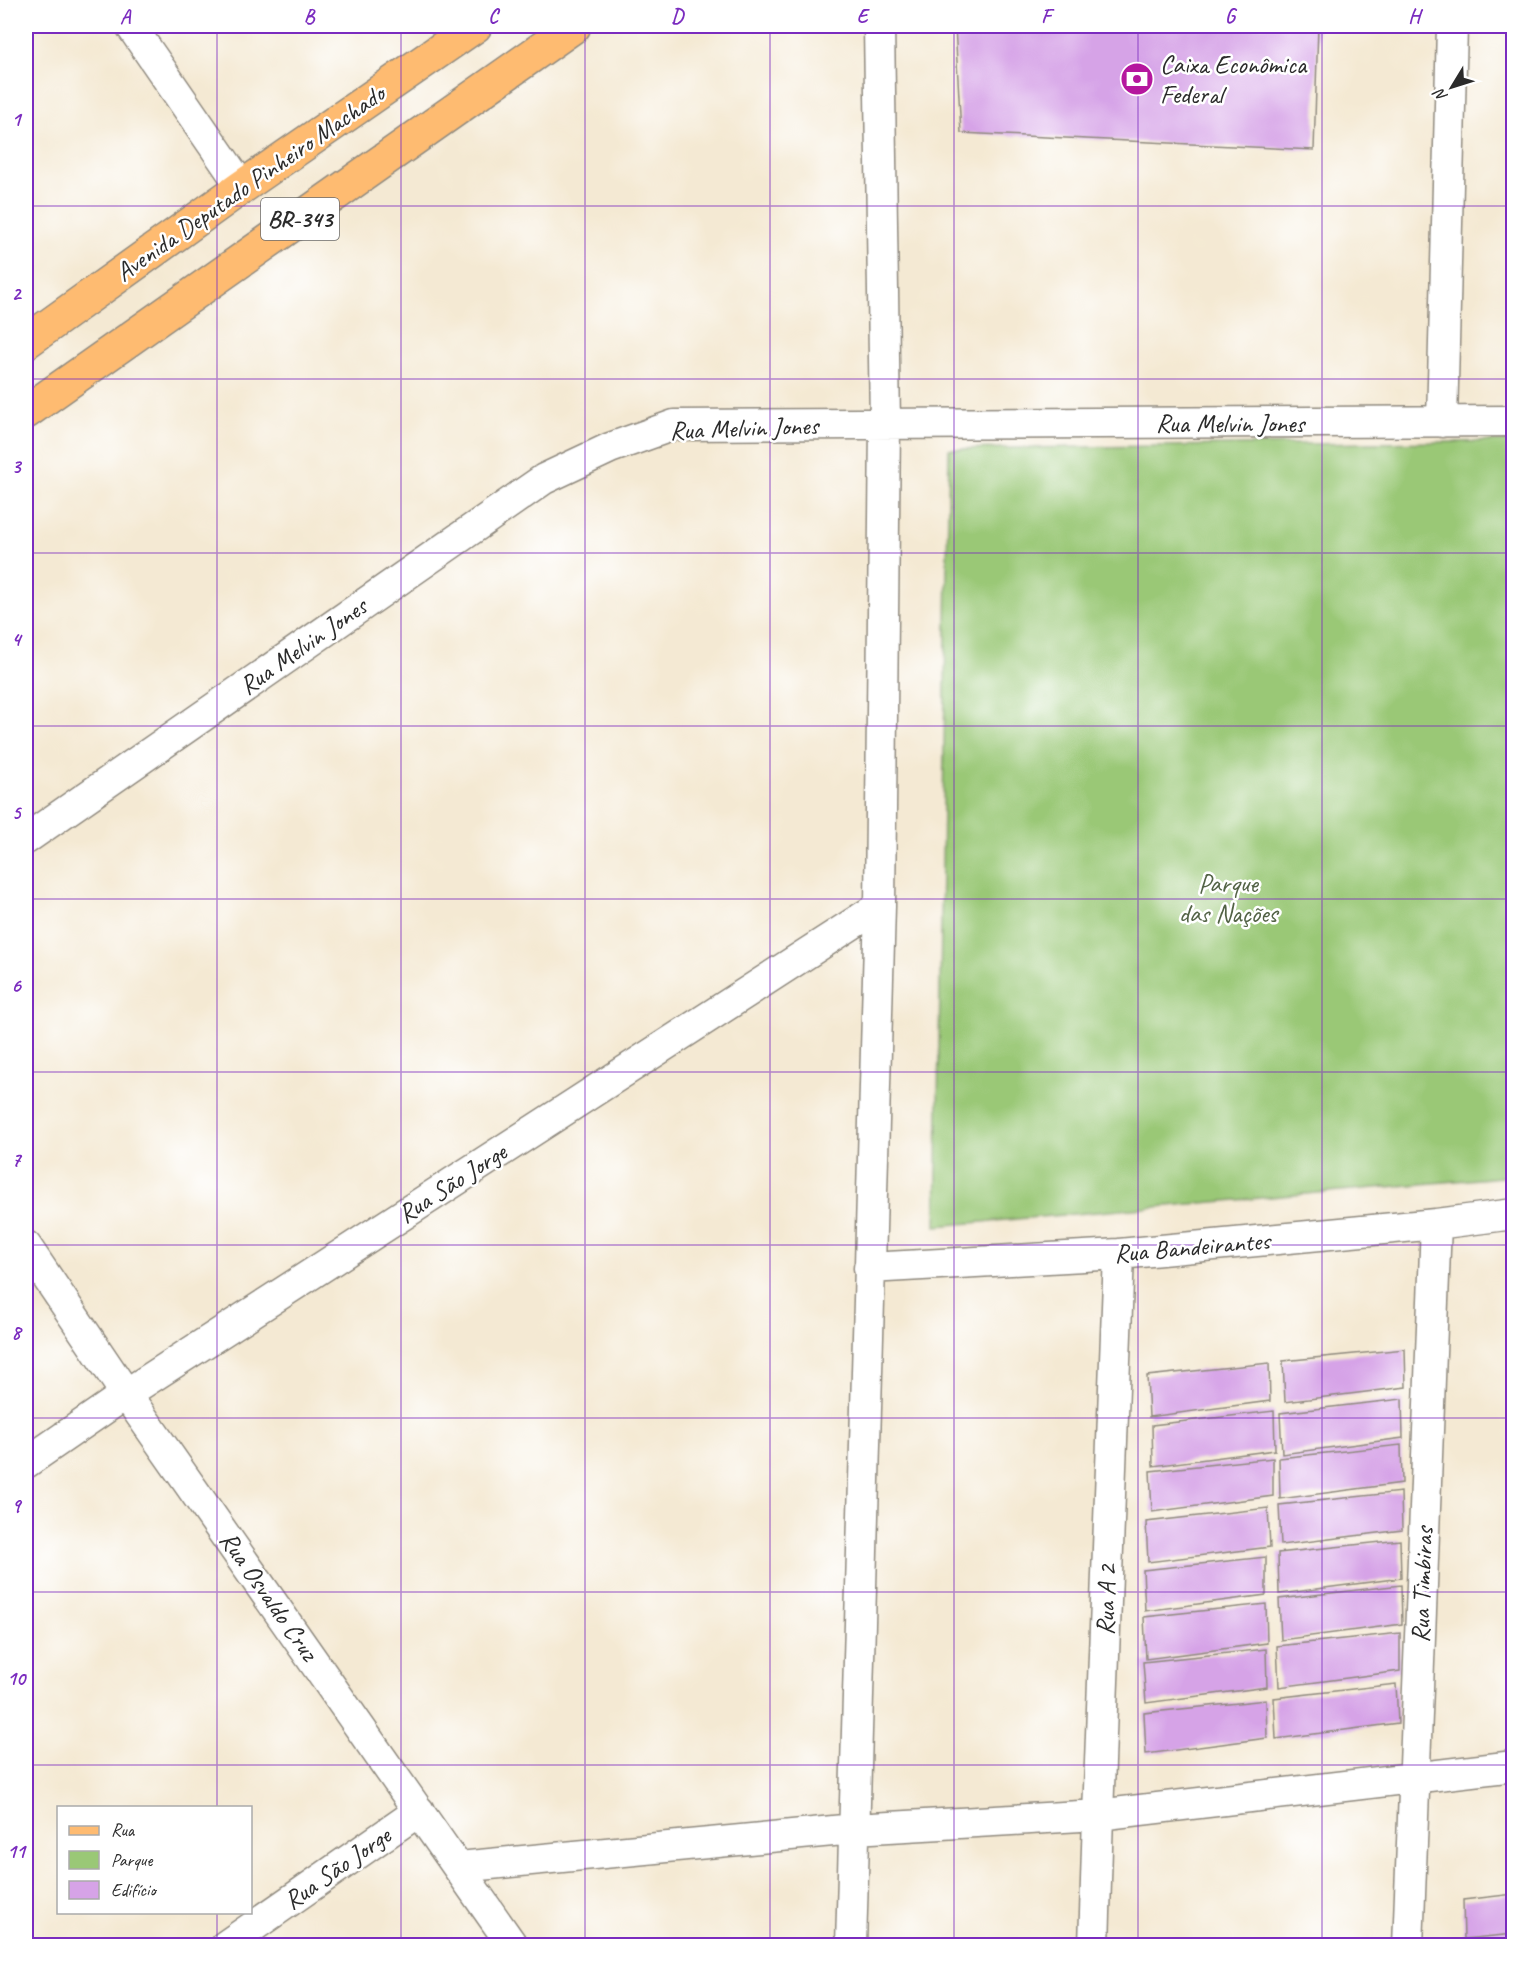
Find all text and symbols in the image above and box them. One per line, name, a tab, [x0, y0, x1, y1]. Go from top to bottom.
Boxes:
text: A	[120, 4, 132, 29]
text: B	[304, 4, 316, 29]
text: C	[488, 4, 500, 29]
text: D	[671, 4, 685, 29]
text: E	[857, 4, 871, 29]
text: F	[1041, 4, 1055, 29]
text: G	[1225, 4, 1238, 29]
text: H	[1408, 4, 1423, 29]
place label: Caixa Econômica Federal	[1160, 48, 1308, 111]
north arrow	[1422, 57, 1482, 117]
bank icon: Caixa Econômica Federal	[1119, 61, 1155, 97]
street label: Avenida Deputado Pinheiro Machado	[109, 76, 393, 289]
text: N	[1428, 83, 1452, 106]
text: 1	[12, 107, 23, 132]
road number: BR-343	[261, 198, 339, 240]
text: 2	[12, 281, 23, 306]
street label: Rua Melvin Jones	[1156, 407, 1306, 440]
street label: Rua Melvin Jones	[669, 409, 821, 447]
text: 3	[12, 454, 23, 479]
street label: Rua Melvin Jones	[233, 589, 375, 702]
text: 4	[12, 627, 24, 652]
text: 5	[12, 800, 23, 825]
park label: Parque das Nações	[1179, 867, 1279, 930]
text: 6	[11, 973, 22, 998]
street label: Rua São Jorge	[391, 1135, 514, 1230]
text: 7	[12, 1147, 23, 1172]
street label: Rua Bandeirantes	[1113, 1224, 1273, 1270]
text: 8	[12, 1320, 24, 1345]
text: 9	[12, 1493, 23, 1518]
street label: Rua Timbiras	[1403, 1524, 1441, 1643]
street label: Rua Osvaldo Cruz	[212, 1525, 327, 1669]
street label: Rua A 2	[1088, 1562, 1124, 1636]
text: 10	[7, 1666, 27, 1691]
legend	[57, 1806, 252, 1914]
street label: Rua São Jorge	[277, 1818, 398, 1917]
text: Rua	[111, 1819, 136, 1841]
text: 11	[7, 1839, 27, 1864]
text: Parque	[111, 1849, 153, 1871]
text: Edifício	[111, 1879, 157, 1901]

